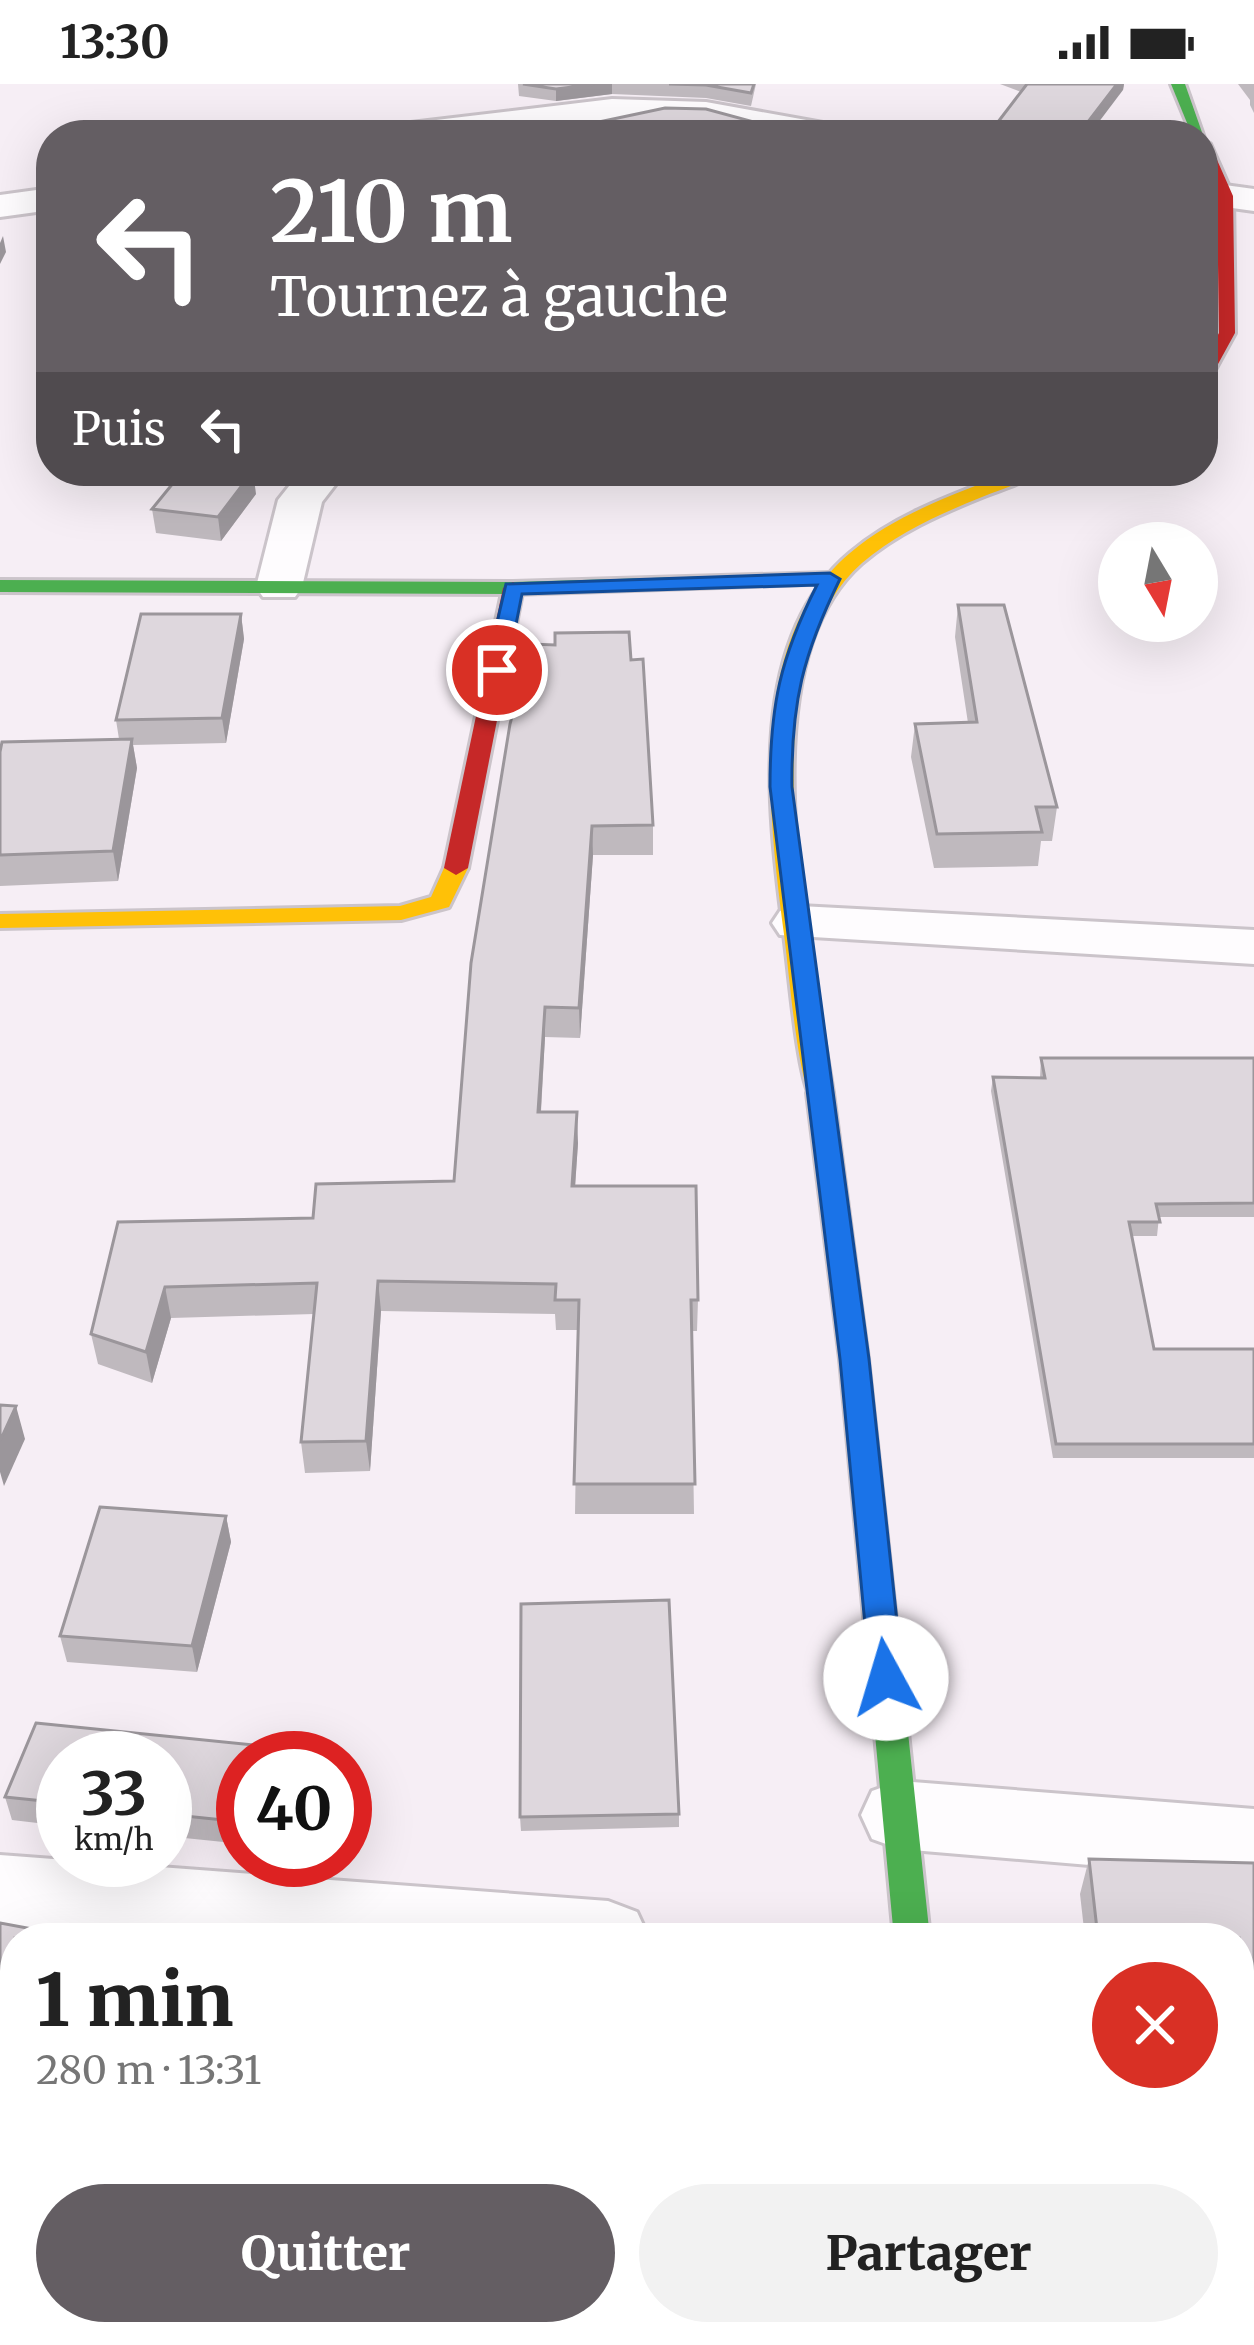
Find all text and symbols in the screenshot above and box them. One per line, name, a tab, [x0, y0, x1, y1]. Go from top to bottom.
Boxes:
text: 13:30	[60, 14, 170, 70]
text: 210 m	[270, 159, 513, 265]
icon: left	[72, 168, 228, 324]
text: Tournez à gauche	[270, 263, 728, 331]
icon: left	[190, 396, 256, 462]
text: Puis	[72, 401, 166, 457]
north arrow	[1098, 522, 1218, 642]
map controls	[1098, 522, 1218, 642]
pin	[446, 619, 548, 721]
icon: arrive	[464, 637, 530, 703]
position arrow	[823, 1615, 949, 1741]
speed limit sign: 40	[216, 1731, 372, 1887]
text: 33	[81, 1756, 147, 1831]
text: km/h	[74, 1820, 154, 1858]
text: 1 min	[36, 1955, 233, 2046]
button: close	[1092, 1962, 1218, 2088]
text: 280 m · 13:31	[36, 2046, 261, 2095]
button: Quitter	[36, 2184, 615, 2322]
button: Partager	[639, 2184, 1218, 2322]

